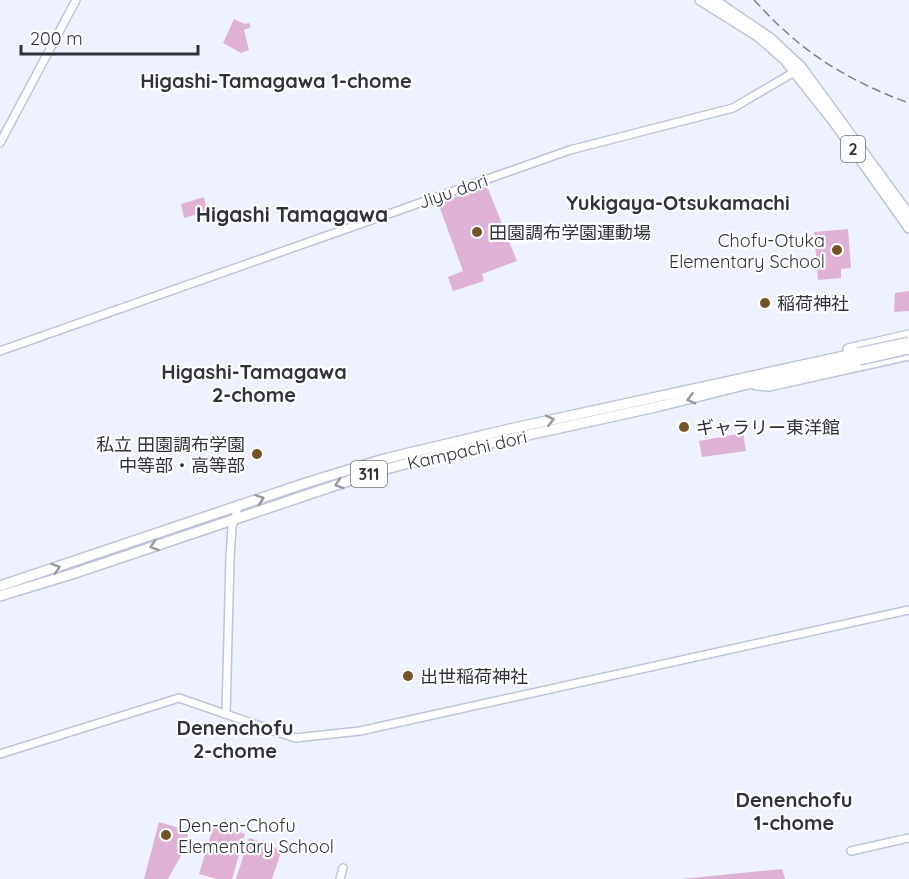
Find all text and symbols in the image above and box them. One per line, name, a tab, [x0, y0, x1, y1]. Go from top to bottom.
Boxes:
scale bar	[21, 18, 198, 56]
text: 200 m	[30, 27, 83, 50]
district label: Higashi-Tamagawa 1-chome	[140, 68, 412, 93]
road number: 2	[841, 136, 865, 162]
street label: Jiyu dori	[415, 168, 491, 214]
district label: Yukigaya-Otsukamachi	[566, 190, 790, 215]
district label: Higashi Tamagawa	[196, 201, 388, 227]
place label: 田園調布学園運動場	[489, 221, 651, 244]
marker: 田園調布学園運動場	[470, 225, 484, 239]
place label: Chofu-Otuka Elementary School	[669, 229, 825, 273]
marker: Chofu-Otuka Elementary School	[830, 243, 844, 257]
place label: 稲荷神社	[777, 292, 849, 315]
marker: 稲荷神社	[758, 296, 772, 310]
district label: Higashi-Tamagawa 2-chome	[161, 359, 347, 407]
one-way arrow	[686, 391, 696, 404]
one-way arrow	[544, 414, 554, 427]
place label: ギャラリー東洋館	[696, 416, 840, 439]
marker: ギャラリー東洋館	[677, 420, 691, 434]
street label: Kampachi dori	[405, 425, 529, 475]
place label: 私立 田園調布学園 中等部・高等部	[96, 433, 245, 477]
marker: 私立 田園調布学園 中等部・高等部	[250, 447, 264, 461]
road number: 311	[351, 461, 387, 487]
one-way arrow	[334, 477, 345, 489]
one-way arrow	[255, 494, 265, 507]
one-way arrow	[149, 539, 160, 552]
one-way arrow	[50, 562, 61, 575]
place label: 出世稲荷神社	[420, 665, 528, 688]
marker: 出世稲荷神社	[401, 669, 415, 683]
district label: Denenchofu 2-chome	[177, 715, 293, 763]
district label: Denenchofu 1-chome	[736, 787, 852, 835]
place label: Den-en-Chofu Elementary School	[178, 814, 334, 858]
marker: Den-en-Chofu Elementary School	[159, 828, 173, 842]

